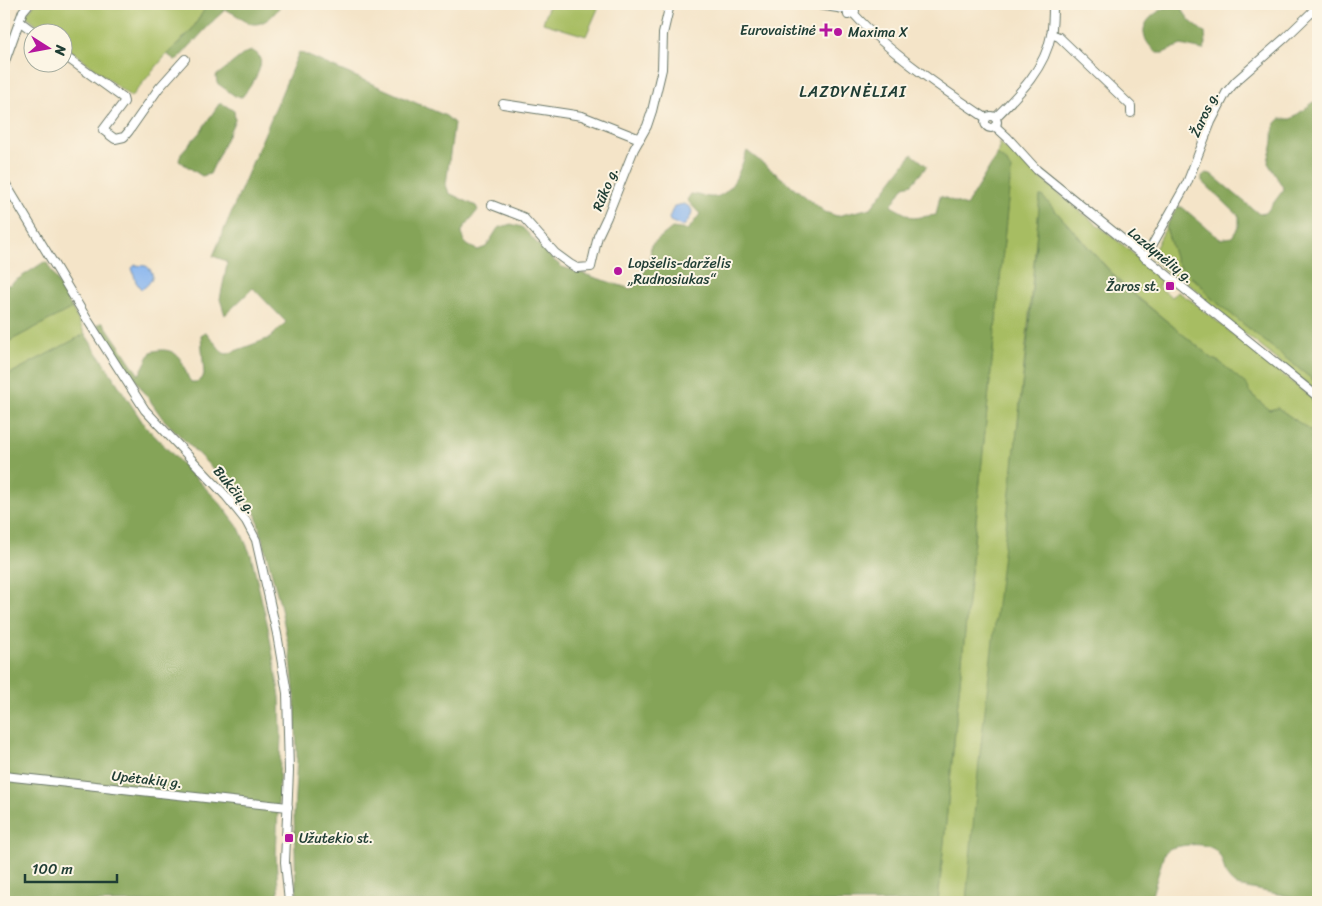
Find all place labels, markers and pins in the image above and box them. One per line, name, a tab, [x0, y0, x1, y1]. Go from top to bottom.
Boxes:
place label: Eurovaistinė	[740, 18, 816, 43]
place label: Maxima X	[848, 20, 908, 45]
marker: Eurovaistinė	[820, 24, 832, 36]
marker: Maxima X	[832, 26, 844, 38]
place label: Lopšelis-darželis „Rudnosiukas“	[627, 251, 732, 292]
marker: Lopšelis-darželis „Rudnosiukas“	[612, 265, 624, 277]
place label: Žaros st.	[1106, 274, 1160, 299]
marker: Žaros st.	[1164, 280, 1176, 292]
place label: Užutekio st.	[299, 826, 373, 851]
marker: Užutekio st.	[283, 832, 295, 844]

